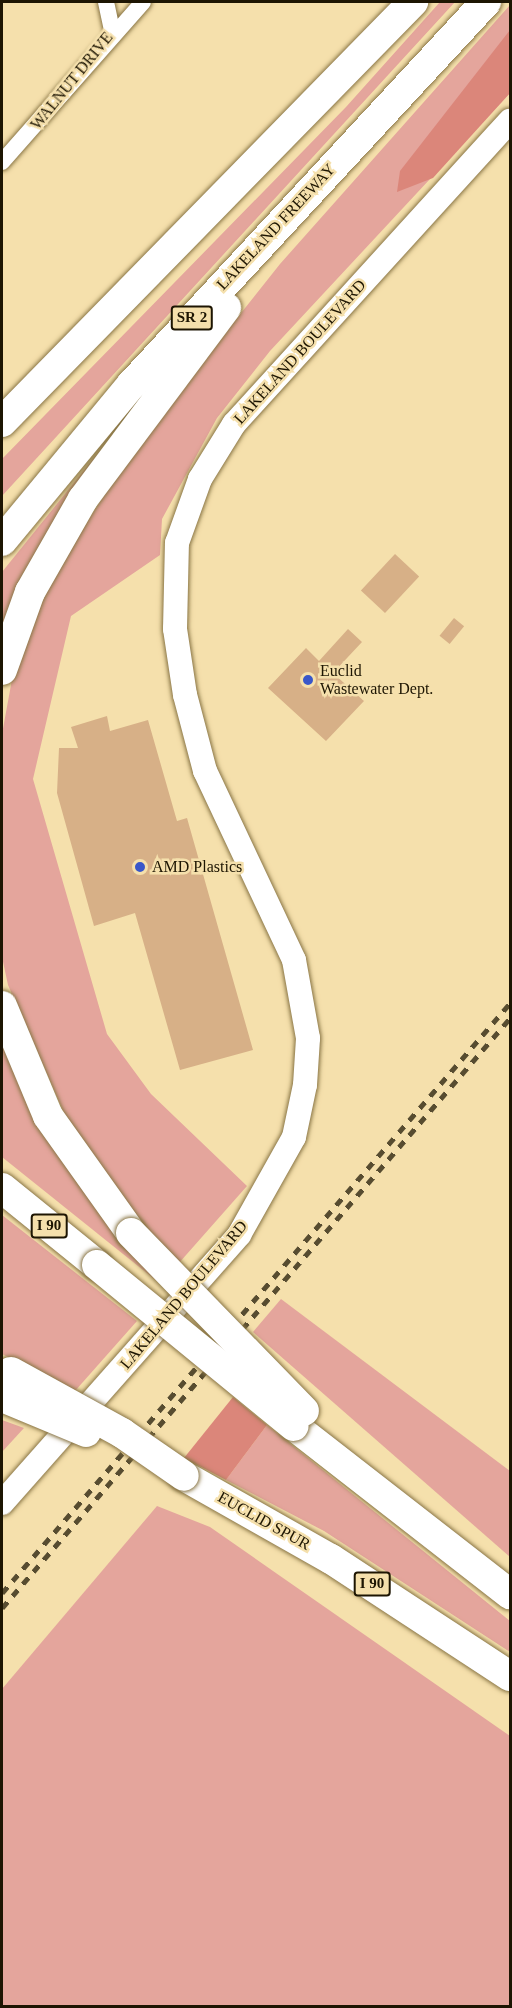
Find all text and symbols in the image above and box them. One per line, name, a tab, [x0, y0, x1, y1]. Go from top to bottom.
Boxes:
street label: WALNUT DRIVE	[27, 28, 117, 134]
street label: LAKELAND FREEWAY	[213, 160, 339, 294]
street label: LAKELAND BOULEVARD	[230, 276, 370, 428]
road number: SR 2	[170, 306, 214, 330]
place label: Euclid Wastewater Dept.	[320, 661, 433, 699]
marker: Euclid Wastewater Dept.	[301, 673, 315, 687]
place label: AMD Plastics	[152, 857, 242, 877]
marker: AMD Plastics	[133, 860, 147, 874]
road number: I 90	[29, 1214, 68, 1238]
street label: LAKELAND BOULEVARD	[116, 1217, 252, 1373]
street label: EUCLID SPUR	[214, 1488, 314, 1554]
road number: I 90	[352, 1572, 392, 1596]

